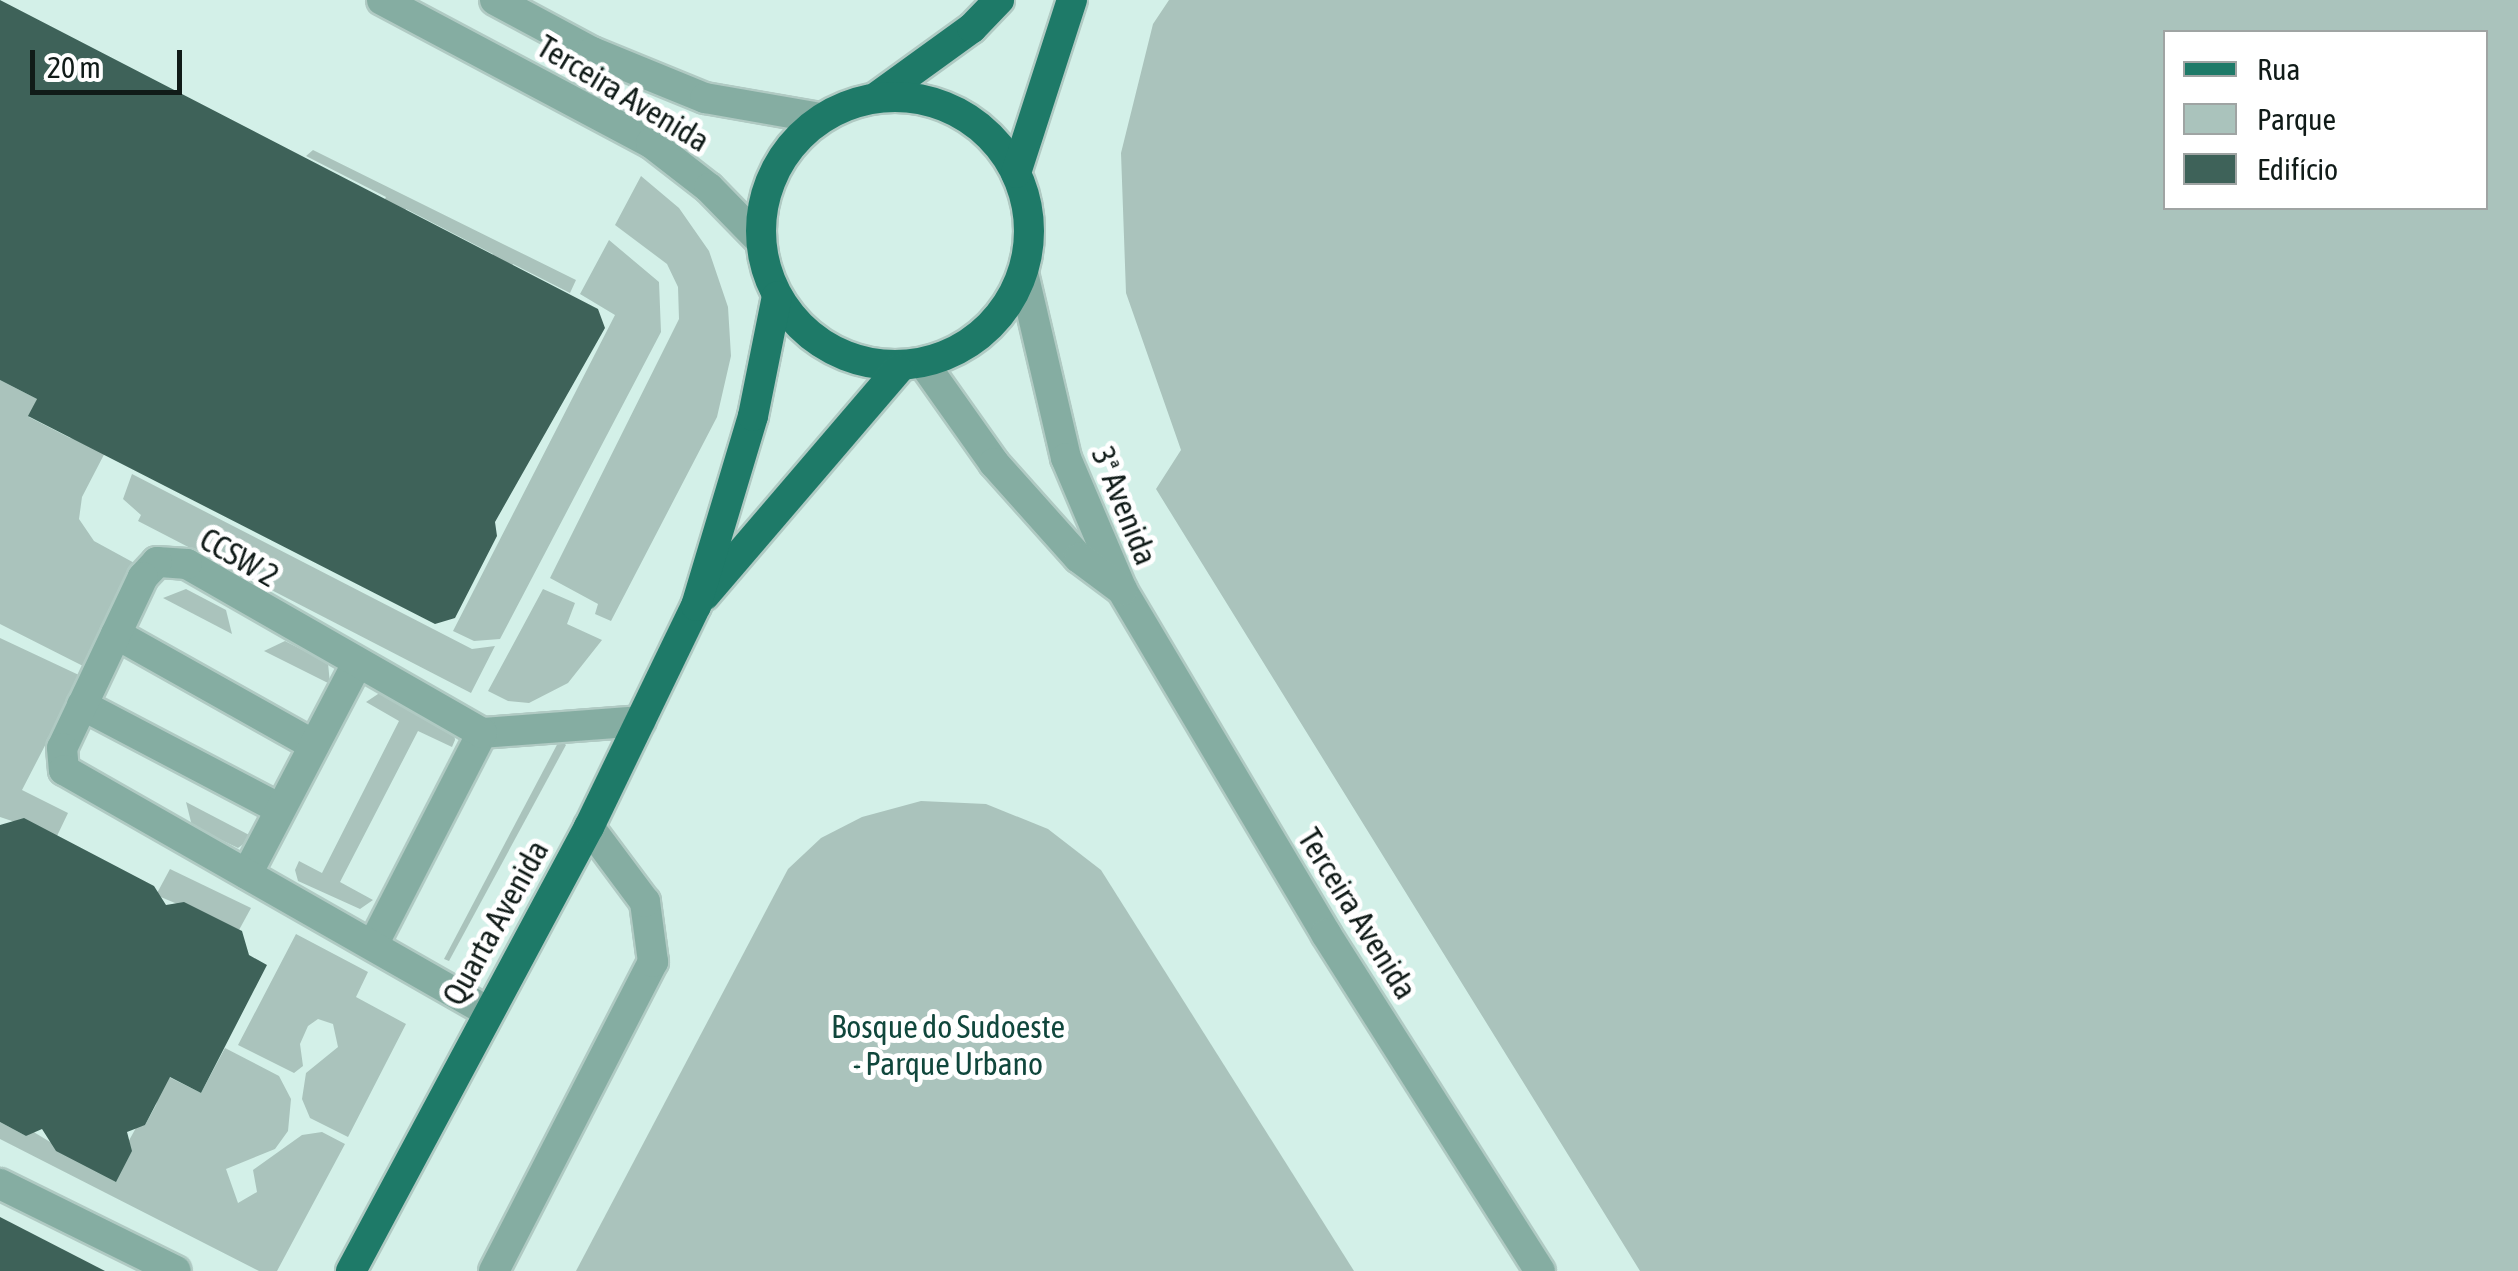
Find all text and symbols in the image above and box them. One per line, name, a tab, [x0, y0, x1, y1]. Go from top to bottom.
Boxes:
street label: Terceira Avenida	[530, 28, 716, 160]
scale bar	[35, 30, 188, 92]
legend	[2163, 30, 2488, 210]
text: 20 m	[47, 50, 101, 84]
text: Rua	[2257, 52, 2300, 86]
text: Parque	[2257, 102, 2336, 136]
text: Edifício	[2257, 152, 2338, 186]
street label: 3ª Avenida	[1083, 442, 1165, 570]
street label: CCSW 2	[193, 520, 285, 596]
street label: Terceira Avenida	[1289, 822, 1425, 1006]
street label: Quarta Avenida	[435, 834, 557, 1012]
park label: Bosque do Sudoeste - Parque Urbano	[831, 1009, 1065, 1084]

